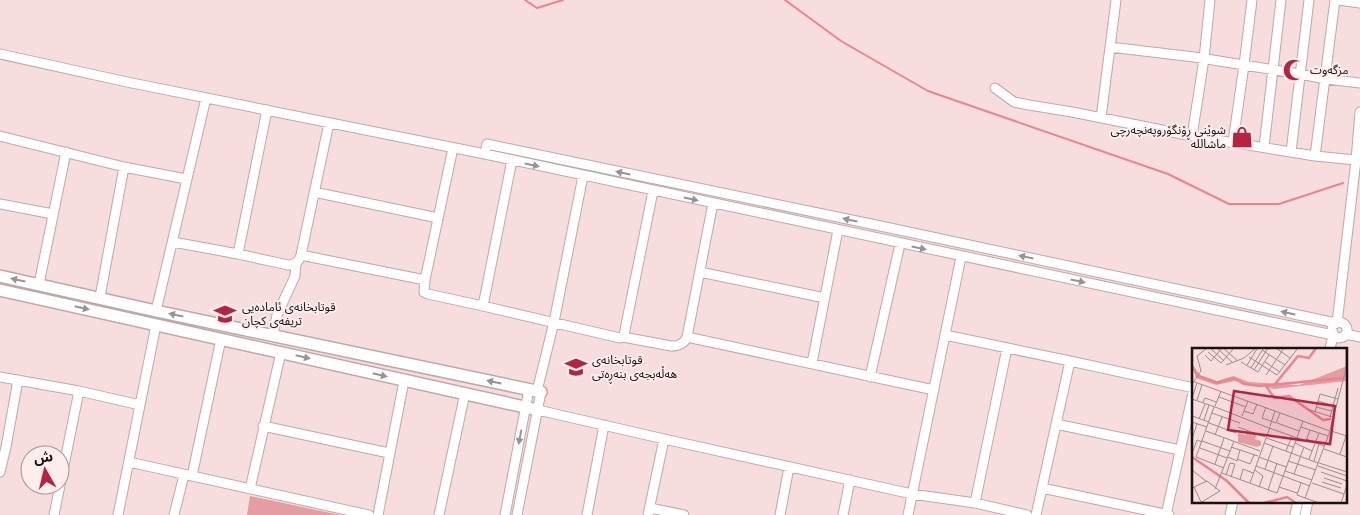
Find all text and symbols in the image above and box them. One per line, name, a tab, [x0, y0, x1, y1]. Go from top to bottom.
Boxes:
mosque icon: مزگەوت	[1281, 57, 1307, 83]
place label: مزگەوت	[1310, 63, 1349, 77]
place label: شوێنی ڕۆنگۆروپەنچەرچی ماشاللە	[1111, 123, 1226, 151]
shop icon: شوێنی ڕۆنگۆروپەنچەرچی ماشاللە	[1229, 124, 1255, 150]
one-way arrow	[525, 161, 540, 169]
one-way arrow	[614, 168, 630, 176]
one-way arrow	[684, 195, 699, 203]
one-way arrow	[843, 216, 858, 224]
one-way arrow	[911, 244, 927, 252]
one-way arrow	[1019, 253, 1034, 261]
one-way arrow	[9, 275, 25, 283]
one-way arrow	[1070, 277, 1085, 285]
place label: قوتابخانەی ئامادەیی تریفەی کچان	[242, 300, 336, 329]
school or university icon: قوتابخانەی ئامادەیی تریفەی کچان	[212, 301, 238, 327]
one-way arrow	[74, 304, 89, 312]
one-way arrow	[1281, 309, 1296, 317]
one-way arrow	[168, 310, 184, 318]
inset map	[1192, 348, 1348, 502]
one-way arrow	[295, 353, 310, 361]
place label: قوتابخانەی هەڵەبجەی بنەڕەتی	[592, 353, 677, 385]
school or university icon: قوتابخانەی هەڵەبجەی بنەڕەتی	[563, 354, 589, 380]
one-way arrow	[373, 371, 388, 379]
one-way arrow	[485, 377, 501, 385]
one-way arrow	[516, 429, 524, 445]
north arrow	[20, 445, 70, 495]
text: ش	[33, 448, 54, 466]

